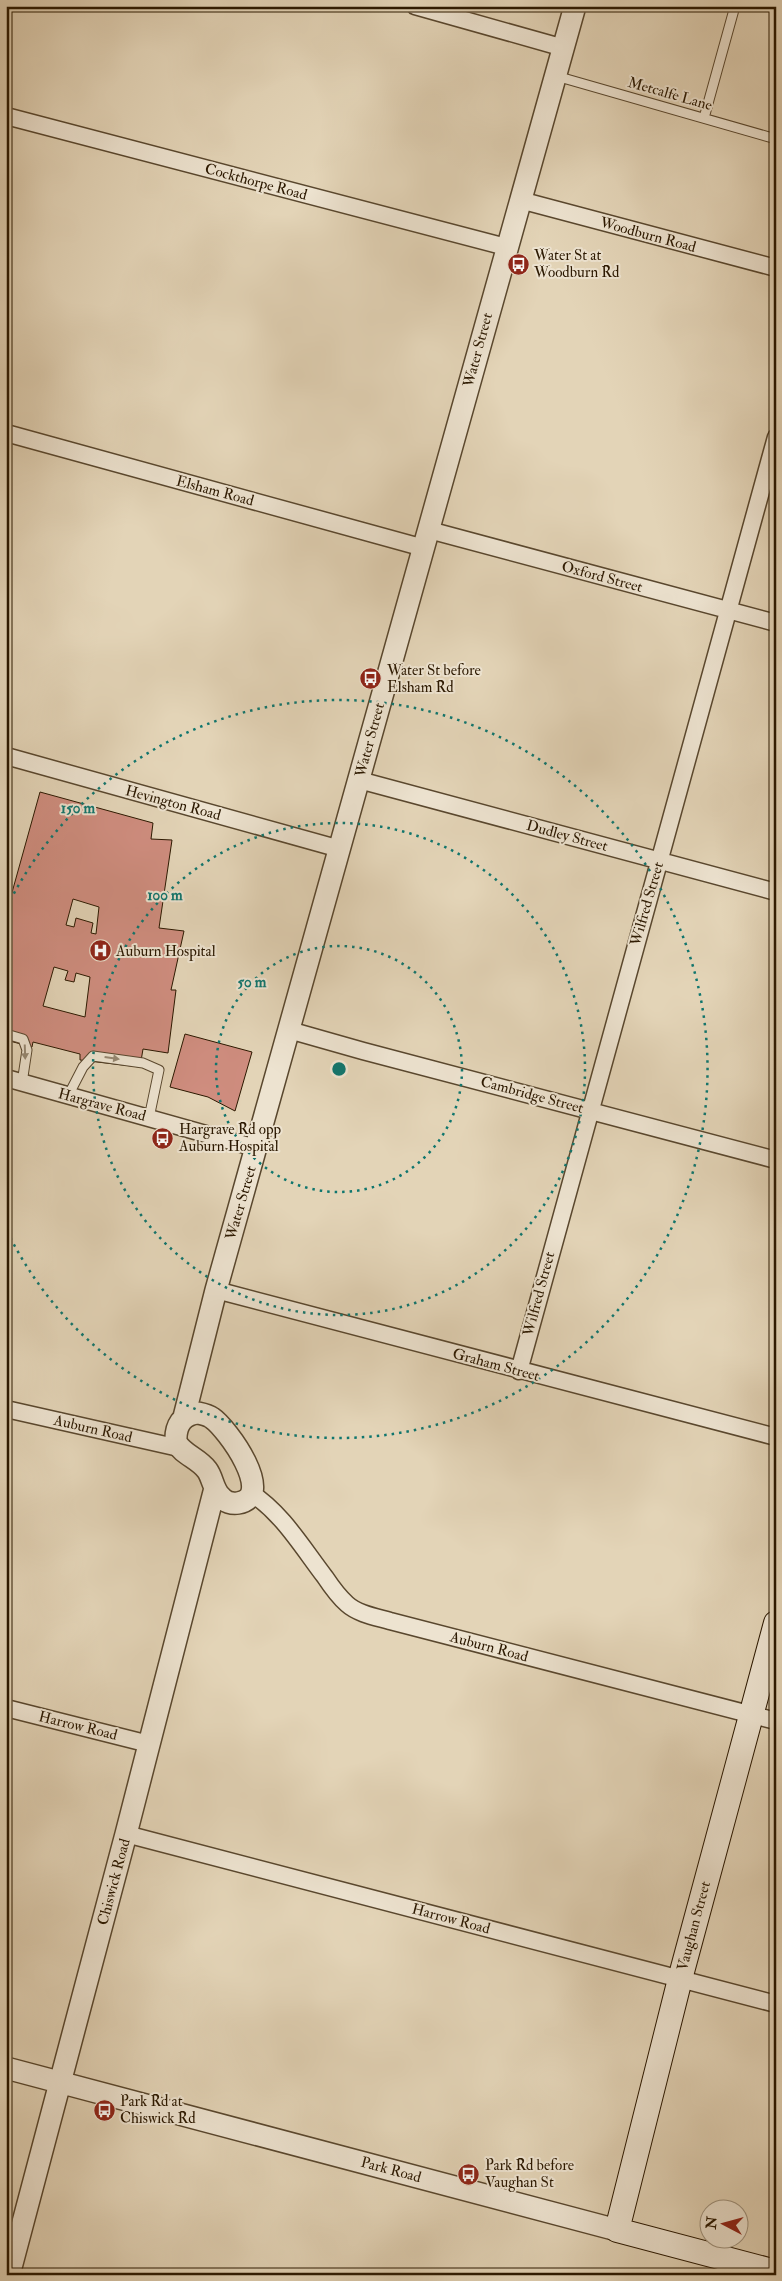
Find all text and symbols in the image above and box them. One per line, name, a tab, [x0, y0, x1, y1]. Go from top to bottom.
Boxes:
street label: Metcalfe Lane	[626, 73, 714, 115]
street label: Cockthorpe Road	[202, 159, 310, 206]
street label: Woodburn Road	[597, 213, 699, 257]
place label: Water St at Woodburn Rd	[533, 246, 620, 282]
bus stop icon: Water St at Woodburn Rd	[506, 252, 530, 276]
street label: Water Street	[459, 311, 497, 390]
street label: Elsham Road	[174, 471, 257, 511]
street label: Oxford Street	[559, 557, 645, 597]
place label: Water St before Elsham Rd	[386, 661, 481, 697]
bus stop icon: Water St before Elsham Rd	[359, 667, 383, 691]
street label: Water Street	[351, 701, 389, 780]
street label: Hevington Road	[123, 781, 224, 825]
text: 150 m	[61, 799, 95, 818]
street label: Dudley Street	[524, 816, 610, 856]
street label: Wilfred Street	[626, 860, 668, 949]
text: 100 m	[147, 886, 183, 905]
hospital icon: Auburn Hospital	[88, 939, 112, 963]
place label: Auburn Hospital	[115, 942, 216, 962]
text: 50 m	[238, 973, 267, 992]
one-way arrow	[21, 1045, 29, 1061]
one-way arrow	[104, 1055, 120, 1063]
centre of rings	[330, 1060, 348, 1078]
street label: Cambridge Street	[478, 1072, 586, 1118]
street label: Hargrave Road	[56, 1084, 149, 1126]
place label: Hargrave Rd opp Auburn Hospital	[178, 1120, 282, 1157]
bus stop icon: Hargrave Rd opp Auburn Hospital	[151, 1126, 175, 1150]
street label: Water Street	[221, 1164, 261, 1243]
street label: Wilfred Street	[518, 1250, 559, 1339]
street label: Graham Street	[450, 1344, 542, 1386]
street label: Auburn Road	[51, 1411, 135, 1447]
street label: Auburn Road	[447, 1627, 531, 1667]
street label: Harrow Road	[37, 1707, 120, 1745]
street label: Chiswick Road	[93, 1836, 135, 1927]
street label: Vaughan Street	[673, 1879, 715, 1973]
street label: Harrow Road	[410, 1899, 493, 1939]
place label: Park Rd at Chiswick Rd	[120, 2092, 196, 2128]
bus stop icon: Park Rd at Chiswick Rd	[92, 2098, 116, 2122]
street label: Park Road	[359, 2153, 424, 2187]
place label: Park Rd before Vaughan St	[485, 2156, 574, 2192]
bus stop icon: Park Rd before Vaughan St	[457, 2162, 481, 2186]
north arrow	[700, 2198, 750, 2248]
text: N	[702, 2215, 721, 2231]

